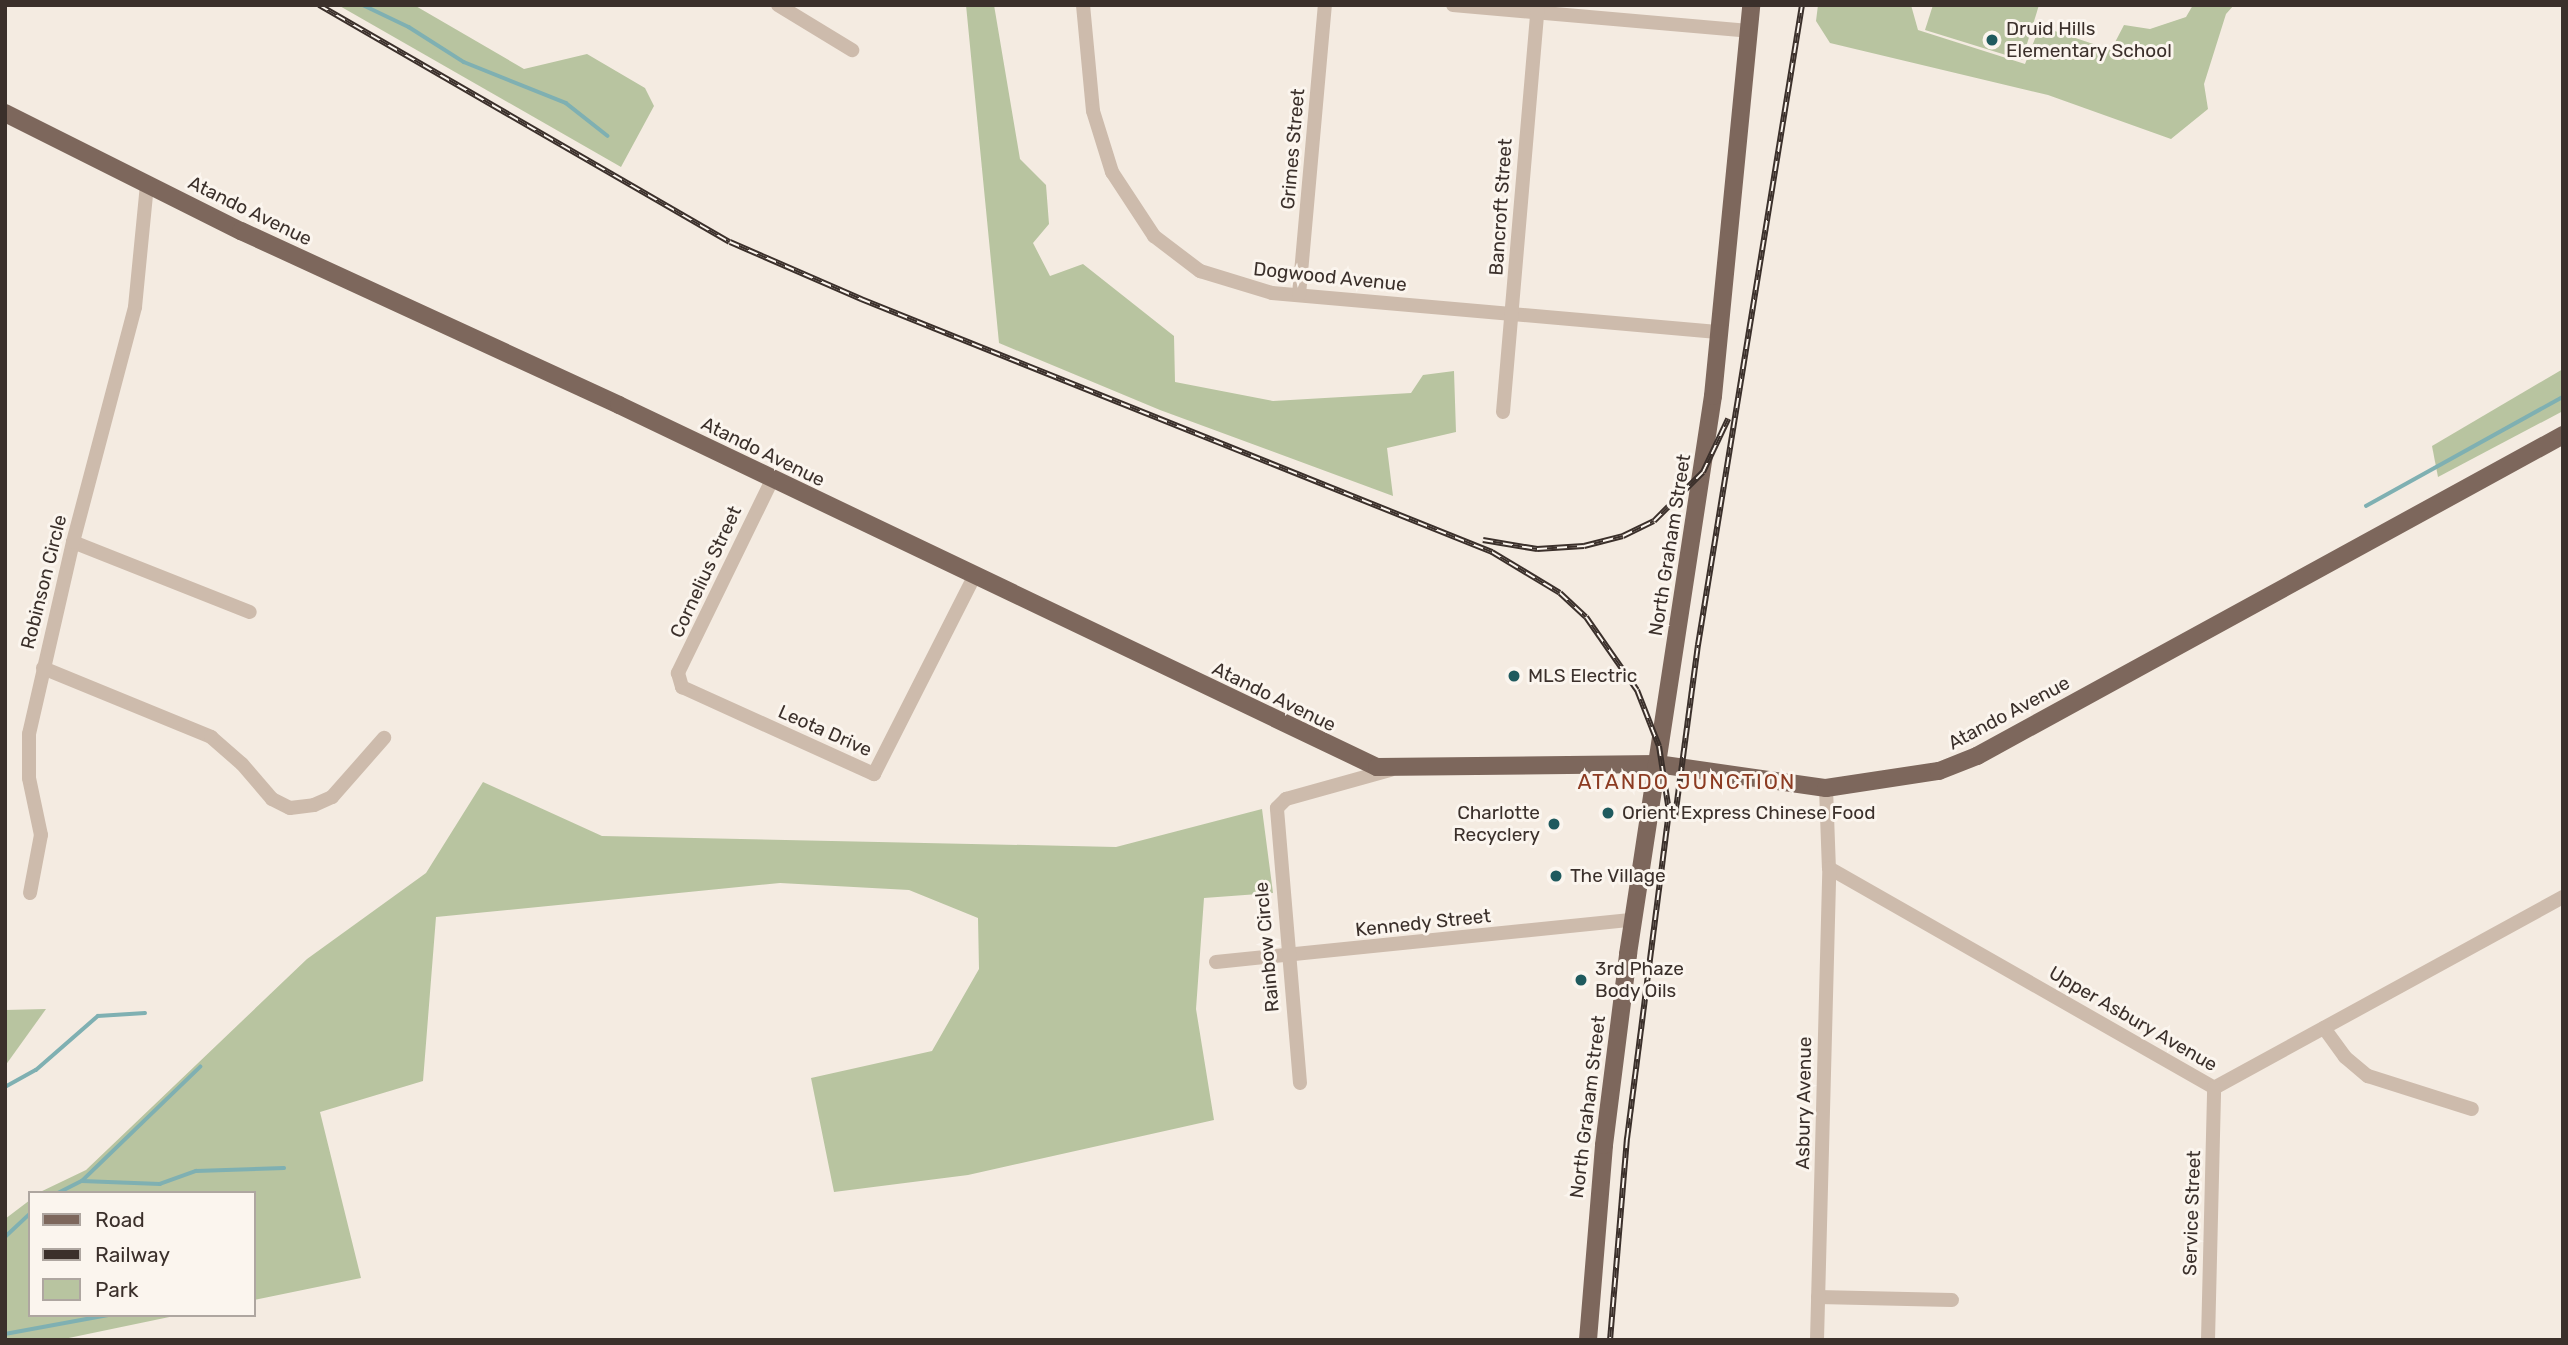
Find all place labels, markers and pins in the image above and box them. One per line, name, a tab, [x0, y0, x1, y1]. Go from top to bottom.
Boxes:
place label: Druid Hills Elementary School	[2006, 18, 2172, 62]
marker: Druid Hills Elementary School	[1984, 32, 2000, 48]
place label: MLS Electric	[1528, 665, 1637, 687]
marker: MLS Electric	[1506, 668, 1522, 684]
place label: Charlotte Recyclery	[1453, 802, 1540, 846]
place label: Orient Express Chinese Food	[1622, 802, 1876, 824]
marker: Orient Express Chinese Food	[1600, 805, 1616, 821]
marker: Charlotte Recyclery	[1546, 816, 1562, 832]
place label: The Village	[1570, 865, 1666, 887]
marker: The Village	[1548, 868, 1564, 884]
place label: 3rd Phaze Body Oils	[1595, 958, 1684, 1002]
marker: 3rd Phaze Body Oils	[1573, 972, 1589, 988]

